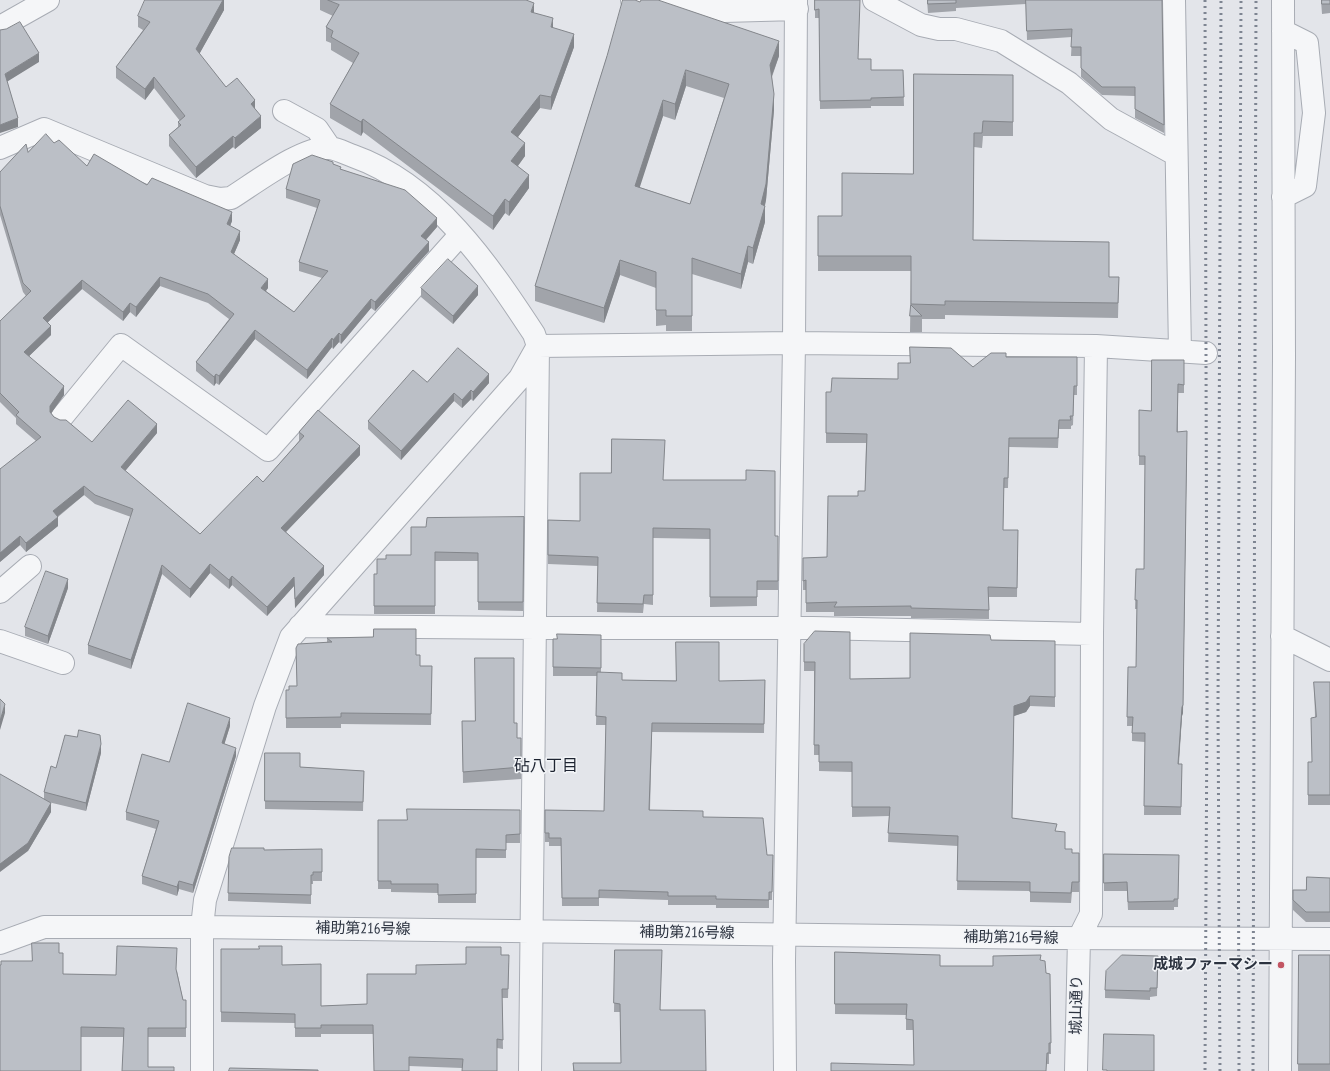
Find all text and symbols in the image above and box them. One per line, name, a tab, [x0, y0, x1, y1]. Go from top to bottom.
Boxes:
district label: 砧八丁目	[514, 756, 578, 776]
street label: 補助第216号線	[315, 919, 411, 939]
street label: 補助第216号線	[639, 923, 735, 943]
street label: 補助第216号線	[963, 928, 1059, 948]
place label: 成城ファーマシー	[1153, 956, 1273, 974]
marker: 成城ファーマシー	[1276, 960, 1286, 970]
street label: 城山通り	[1067, 975, 1087, 1035]

